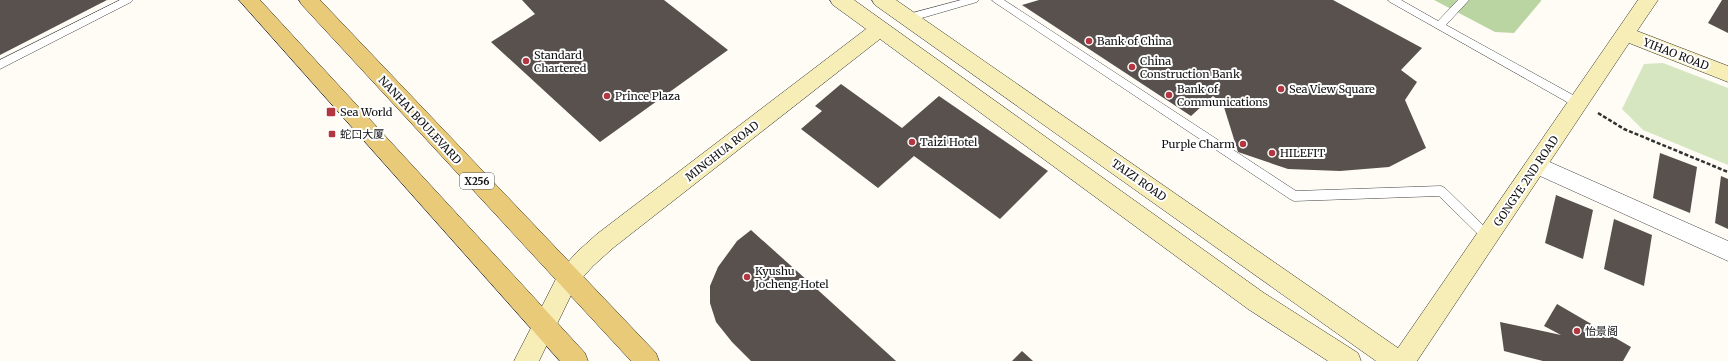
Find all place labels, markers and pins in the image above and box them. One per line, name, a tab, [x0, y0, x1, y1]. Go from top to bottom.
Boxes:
place label: Bank of China	[1097, 34, 1172, 48]
marker: Bank of China	[1084, 36, 1094, 46]
place label: Standard Chartered	[534, 48, 587, 75]
place label: China Construction Bank	[1140, 54, 1240, 81]
marker: Standard Chartered	[521, 56, 531, 66]
marker: China Construction Bank	[1127, 62, 1137, 72]
place label: Bank of Communications	[1177, 82, 1268, 109]
place label: Sea View Square	[1289, 82, 1375, 96]
marker: Sea View Square	[1276, 84, 1286, 94]
place label: Prince Plaza	[615, 89, 680, 103]
marker: Bank of Communications	[1164, 90, 1174, 100]
marker: Prince Plaza	[602, 91, 612, 101]
place label: Sea World	[340, 105, 393, 119]
marker: Sea World	[325, 106, 337, 118]
place label: 蛇口大厦	[340, 127, 384, 141]
marker: 蛇口大厦	[327, 129, 337, 139]
place label: Taizi Hotel	[920, 135, 978, 149]
marker: Taizi Hotel	[907, 137, 917, 147]
place label: Purple Charm	[1161, 137, 1235, 151]
marker: Purple Charm	[1238, 139, 1248, 149]
place label: HILEFIT	[1280, 146, 1325, 160]
marker: HILEFIT	[1267, 148, 1277, 158]
place label: Kyushu Jocheng Hotel	[754, 264, 829, 291]
marker: Kyushu Jocheng Hotel	[742, 272, 752, 282]
place label: 怡景阁	[1585, 324, 1618, 338]
marker: 怡景阁	[1572, 326, 1582, 336]

